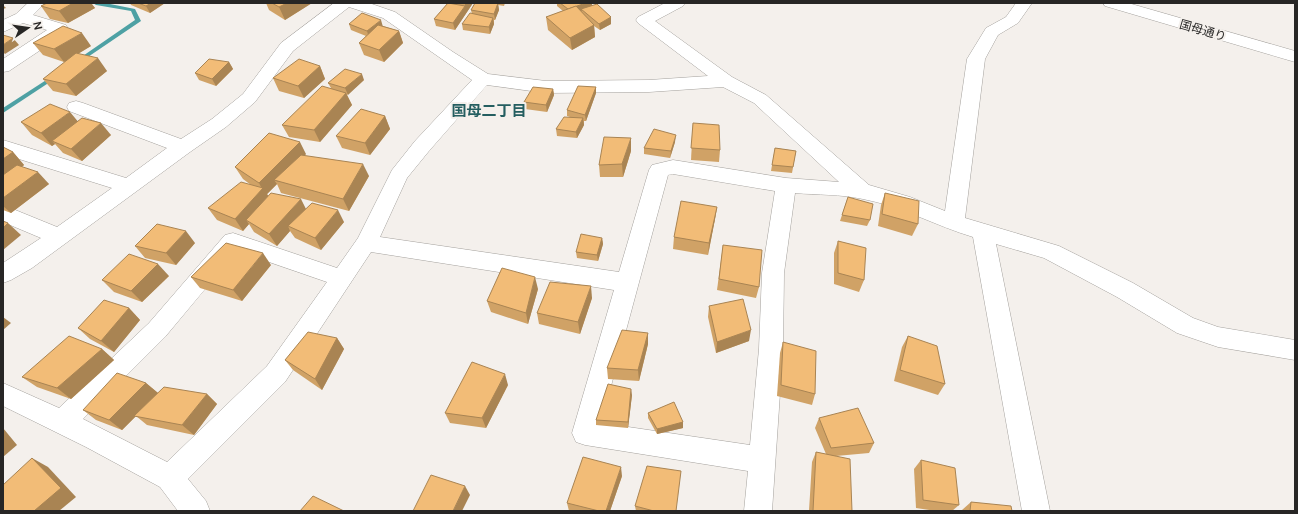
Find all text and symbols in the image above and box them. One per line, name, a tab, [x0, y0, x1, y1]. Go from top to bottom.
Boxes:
north arrow	[8, 8, 48, 48]
street label: 国母通り	[1178, 15, 1228, 45]
text: N	[30, 20, 46, 31]
district label: 国母二丁目	[451, 100, 527, 121]

